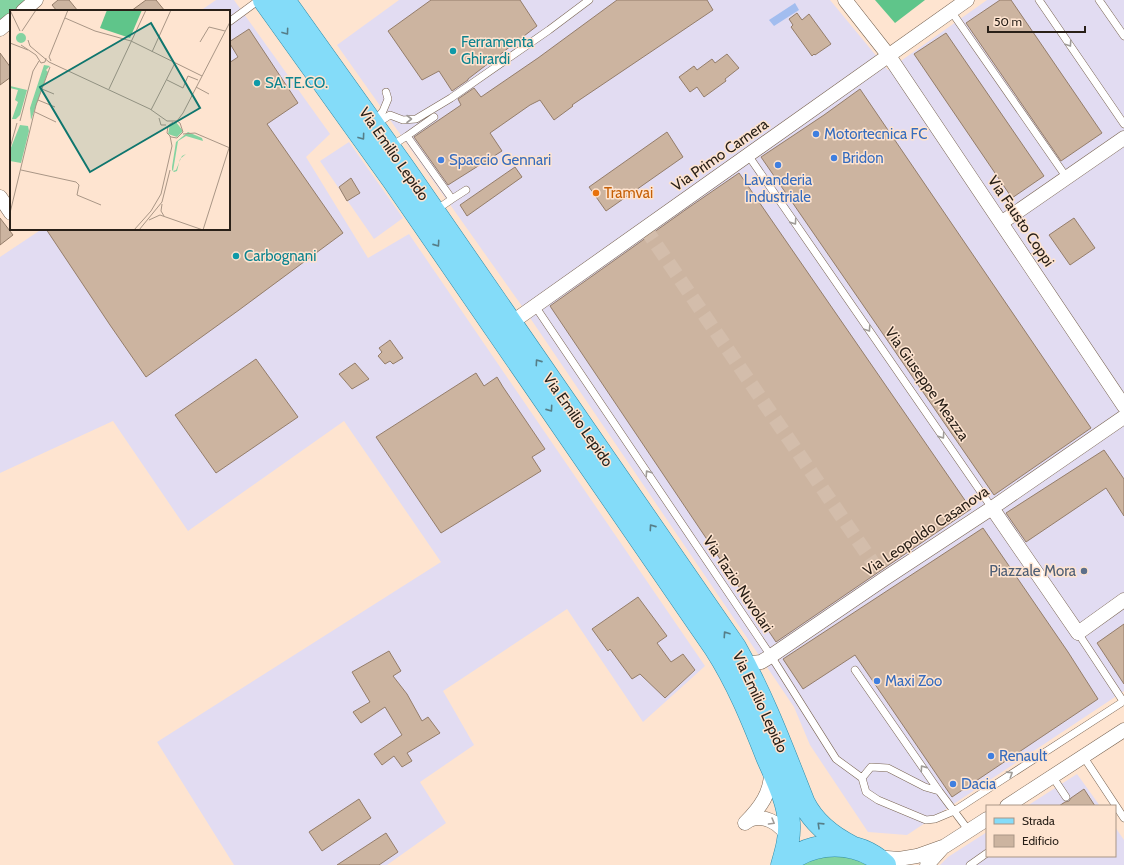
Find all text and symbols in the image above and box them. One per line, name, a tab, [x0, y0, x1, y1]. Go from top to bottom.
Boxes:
scale bar	[988, 8, 1085, 34]
inset map	[10, 10, 230, 230]
text: 50 m	[994, 14, 1022, 29]
one-way arrow	[282, 27, 289, 34]
place label: Ferramenta Ghirardi	[461, 33, 535, 68]
one-way arrow	[1064, 40, 1072, 47]
marker: Ferramenta Ghirardi	[448, 46, 458, 56]
place label: SA.TE.CO.	[265, 74, 328, 92]
marker: SA.TE.CO.	[252, 78, 262, 88]
street label: Via Emilio Lepido	[355, 104, 433, 204]
one-way arrow	[406, 115, 412, 123]
street label: Via Primo Carnera	[668, 115, 772, 195]
place label: Motortecnica FC	[824, 125, 928, 143]
marker: Motortecnica FC	[811, 129, 821, 139]
one-way arrow	[357, 133, 364, 140]
place label: Bridon	[842, 149, 884, 167]
place label: Spaccio Gennari	[449, 151, 551, 169]
marker: Bridon	[829, 153, 839, 163]
marker: Spaccio Gennari	[436, 155, 446, 165]
marker: Lavanderia Industriale	[773, 160, 783, 170]
place label: Lavanderia Industriale	[744, 171, 813, 206]
street label: Via Fausto Coppi	[984, 172, 1058, 270]
place label: Tramvai	[604, 184, 653, 202]
marker: Tramvai	[591, 188, 601, 198]
one-way arrow	[789, 218, 797, 225]
one-way arrow	[432, 240, 440, 247]
place label: Carbognani	[244, 247, 316, 265]
marker: Carbognani	[231, 251, 241, 261]
street label: Via Giuseppe Meazza	[881, 324, 973, 445]
one-way arrow	[863, 325, 871, 332]
one-way arrow	[536, 360, 543, 367]
street label: Via Emilio Lepido	[539, 370, 617, 470]
one-way arrow	[545, 404, 552, 411]
one-way arrow	[937, 432, 945, 439]
one-way arrow	[645, 470, 653, 477]
street label: Via Leopoldo Casanova	[860, 482, 993, 580]
one-way arrow	[649, 524, 657, 531]
street label: Via Tazio Nuvolari	[699, 532, 777, 636]
place label: Piazzale Mora	[989, 562, 1077, 580]
marker: Piazzale Mora	[1079, 566, 1089, 576]
one-way arrow	[723, 631, 731, 638]
street label: Via Emilio Lepido	[729, 649, 791, 755]
place label: Maxi Zoo	[885, 672, 942, 690]
marker: Maxi Zoo	[872, 676, 882, 686]
place label: Renault	[999, 747, 1047, 765]
marker: Renault	[986, 751, 996, 761]
one-way arrow	[921, 766, 928, 773]
one-way arrow	[1006, 772, 1013, 779]
place label: Dacia	[961, 775, 997, 793]
marker: Dacia	[948, 779, 958, 789]
legend	[986, 805, 1116, 857]
text: Strada	[1022, 813, 1055, 828]
one-way arrow	[768, 818, 775, 825]
one-way arrow	[817, 822, 825, 830]
text: Edificio	[1022, 833, 1059, 848]

